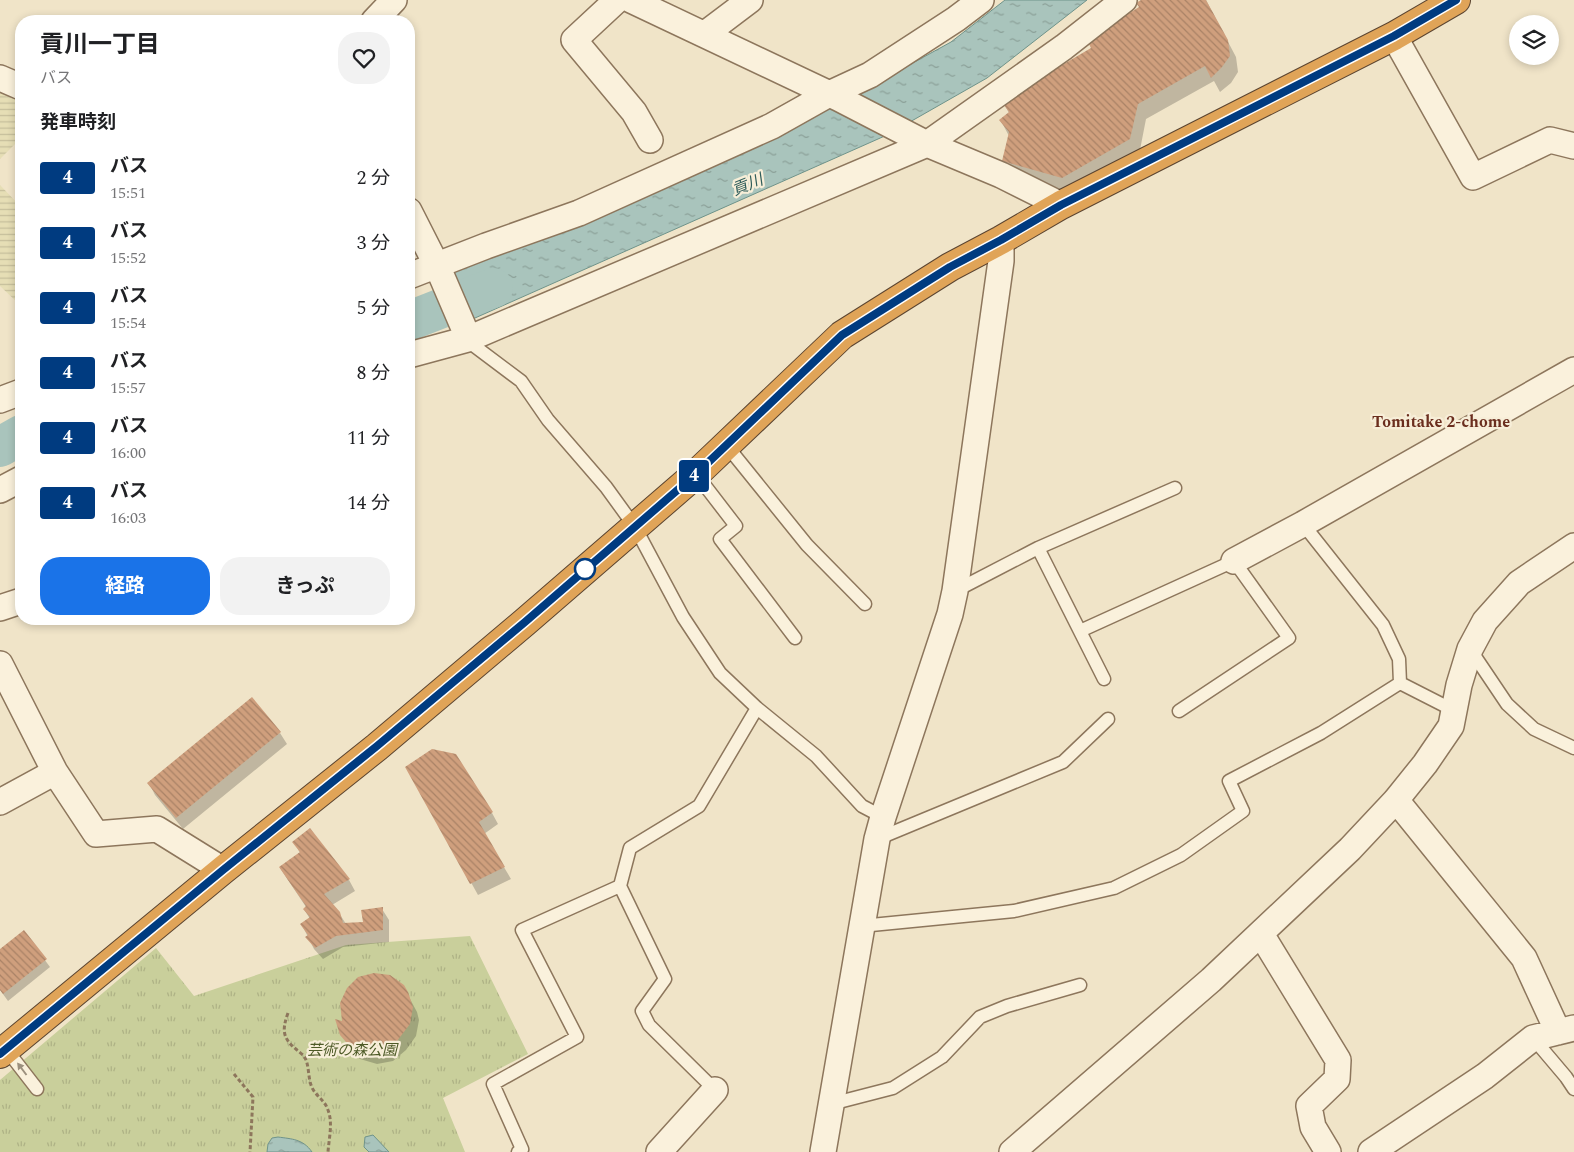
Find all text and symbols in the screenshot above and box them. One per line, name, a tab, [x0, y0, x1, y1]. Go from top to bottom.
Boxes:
map controls	[1509, 15, 1559, 65]
button: layers	[1509, 15, 1559, 65]
text: 貢川一丁目	[40, 27, 160, 63]
button: heart	[338, 32, 390, 84]
text: バス	[40, 66, 72, 90]
text: 発車時刻	[40, 108, 116, 137]
text: バス	[110, 152, 148, 181]
text: 4	[62, 164, 73, 191]
text: 2 分	[357, 164, 390, 193]
water label: 貢川	[728, 167, 769, 202]
text: 15:51	[110, 181, 146, 205]
text: バス	[110, 217, 148, 246]
text: 4	[62, 229, 73, 256]
text: 3 分	[357, 229, 390, 258]
text: 15:52	[110, 246, 146, 270]
text: バス	[110, 282, 148, 311]
text: 4	[62, 294, 73, 321]
text: 5 分	[357, 294, 390, 323]
text: 15:54	[110, 311, 146, 335]
text: バス	[110, 347, 148, 376]
text: 4	[62, 359, 73, 386]
text: 8 分	[357, 359, 390, 388]
text: 15:57	[110, 376, 146, 400]
district label: Tomitake 2-chome	[1372, 410, 1510, 434]
text: バス	[110, 412, 148, 441]
text: 4	[62, 424, 73, 451]
text: 11 分	[347, 424, 390, 453]
text: 16:00	[110, 441, 146, 465]
line badge: 4	[678, 460, 710, 492]
text: 4	[689, 462, 699, 489]
text: バス	[110, 477, 148, 506]
text: 4	[62, 489, 73, 516]
text: 14 分	[347, 489, 390, 518]
text: 16:03	[110, 506, 146, 530]
button: 経路	[40, 557, 210, 615]
button: きっぷ	[220, 557, 390, 615]
unlabelled marker	[574, 558, 596, 580]
park label: 芸術の森公園	[307, 1039, 399, 1062]
one-way arrow	[17, 1062, 27, 1076]

